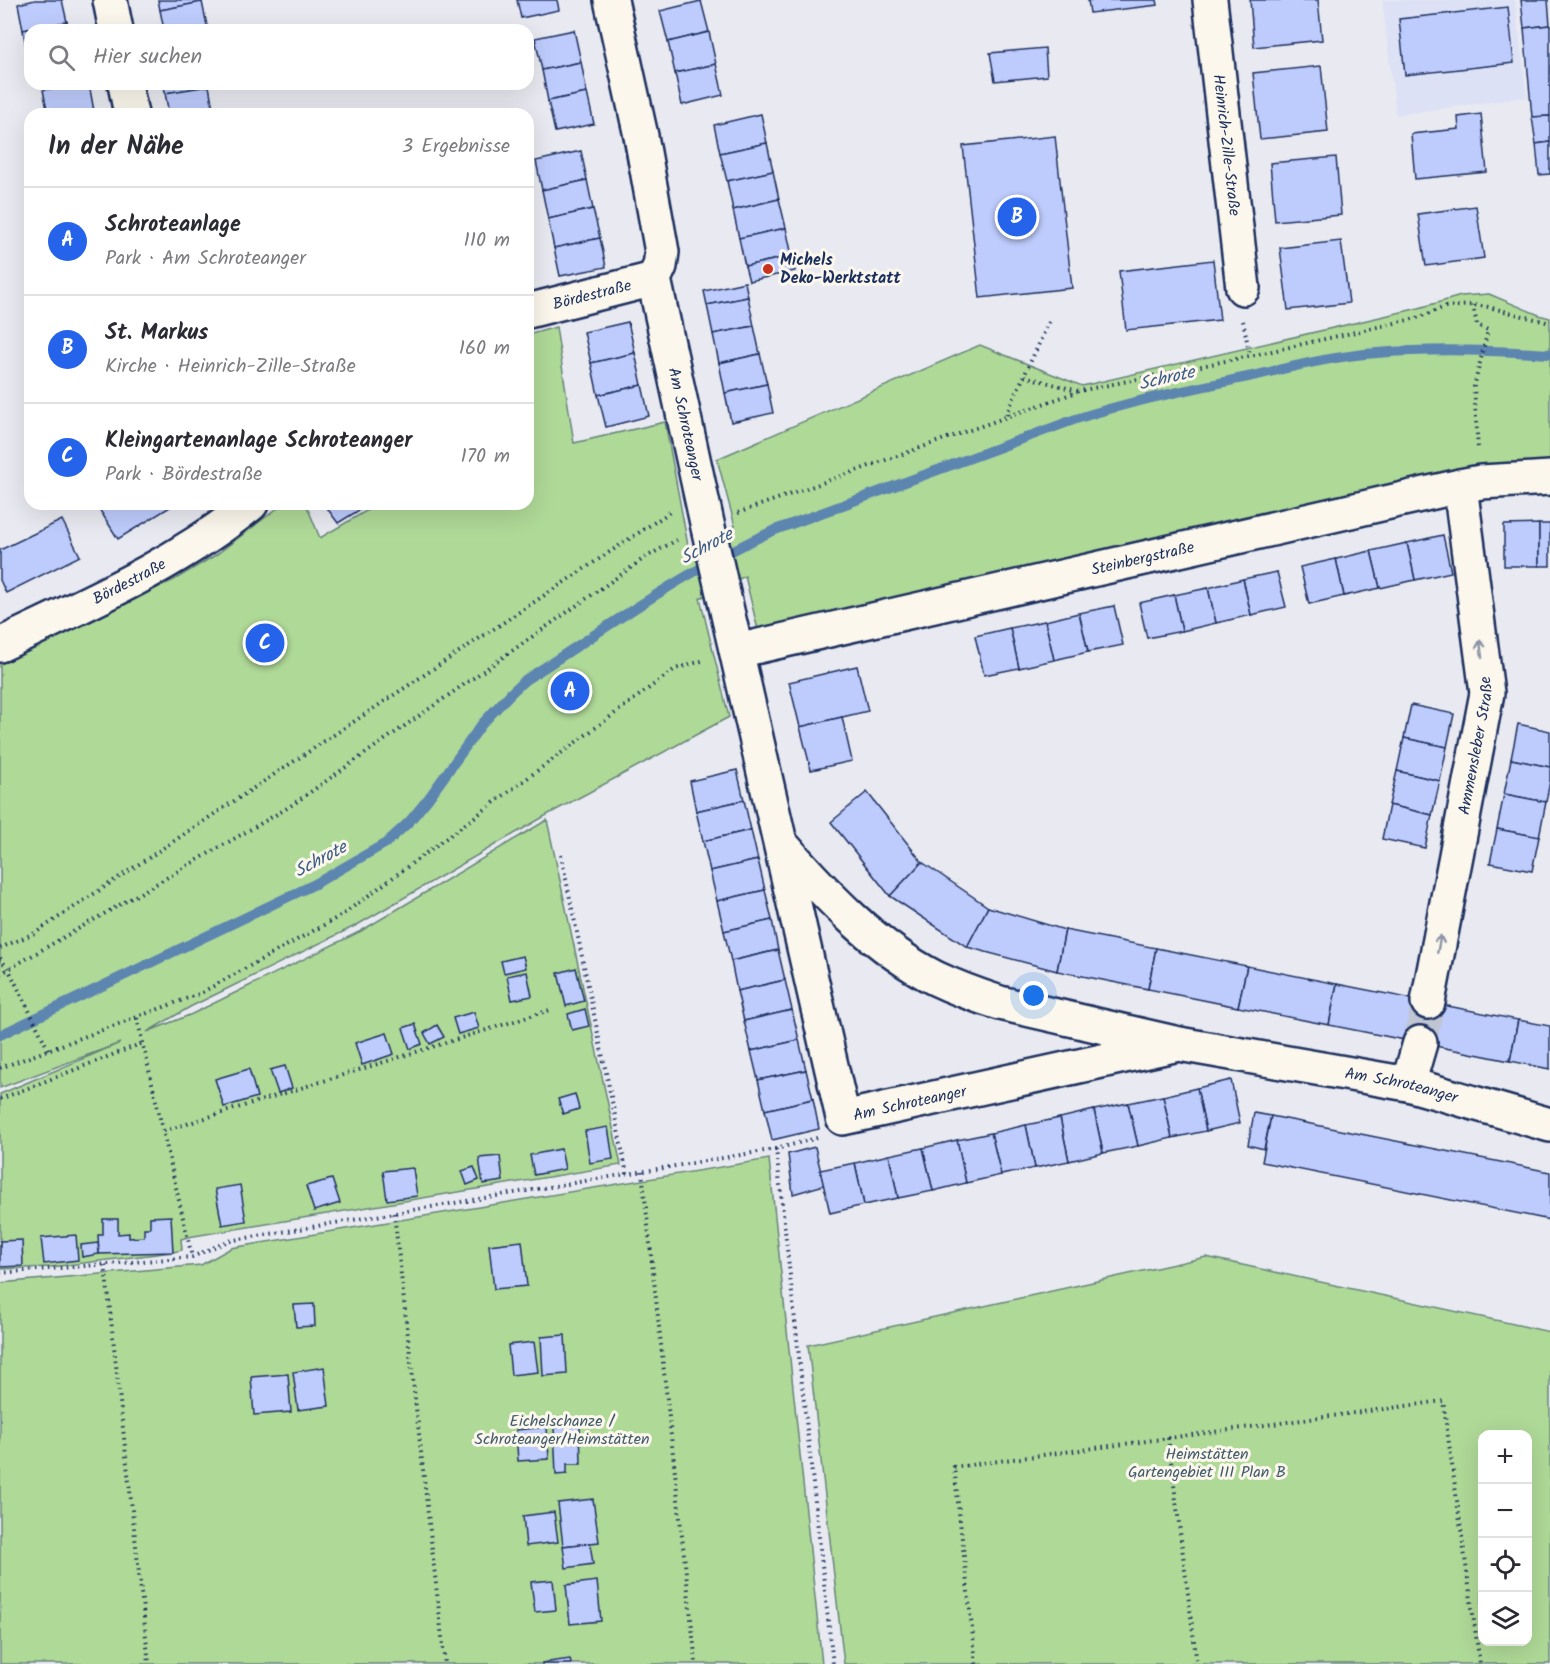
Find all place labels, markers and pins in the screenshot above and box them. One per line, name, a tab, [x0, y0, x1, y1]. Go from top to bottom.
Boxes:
pin: B	[998, 194, 1036, 240]
place label: Michels Deko-Werktstatt	[780, 248, 901, 291]
marker: Michels Deko-Werktstatt	[761, 262, 775, 276]
pin: C	[246, 620, 284, 666]
pin: A	[550, 668, 590, 714]

